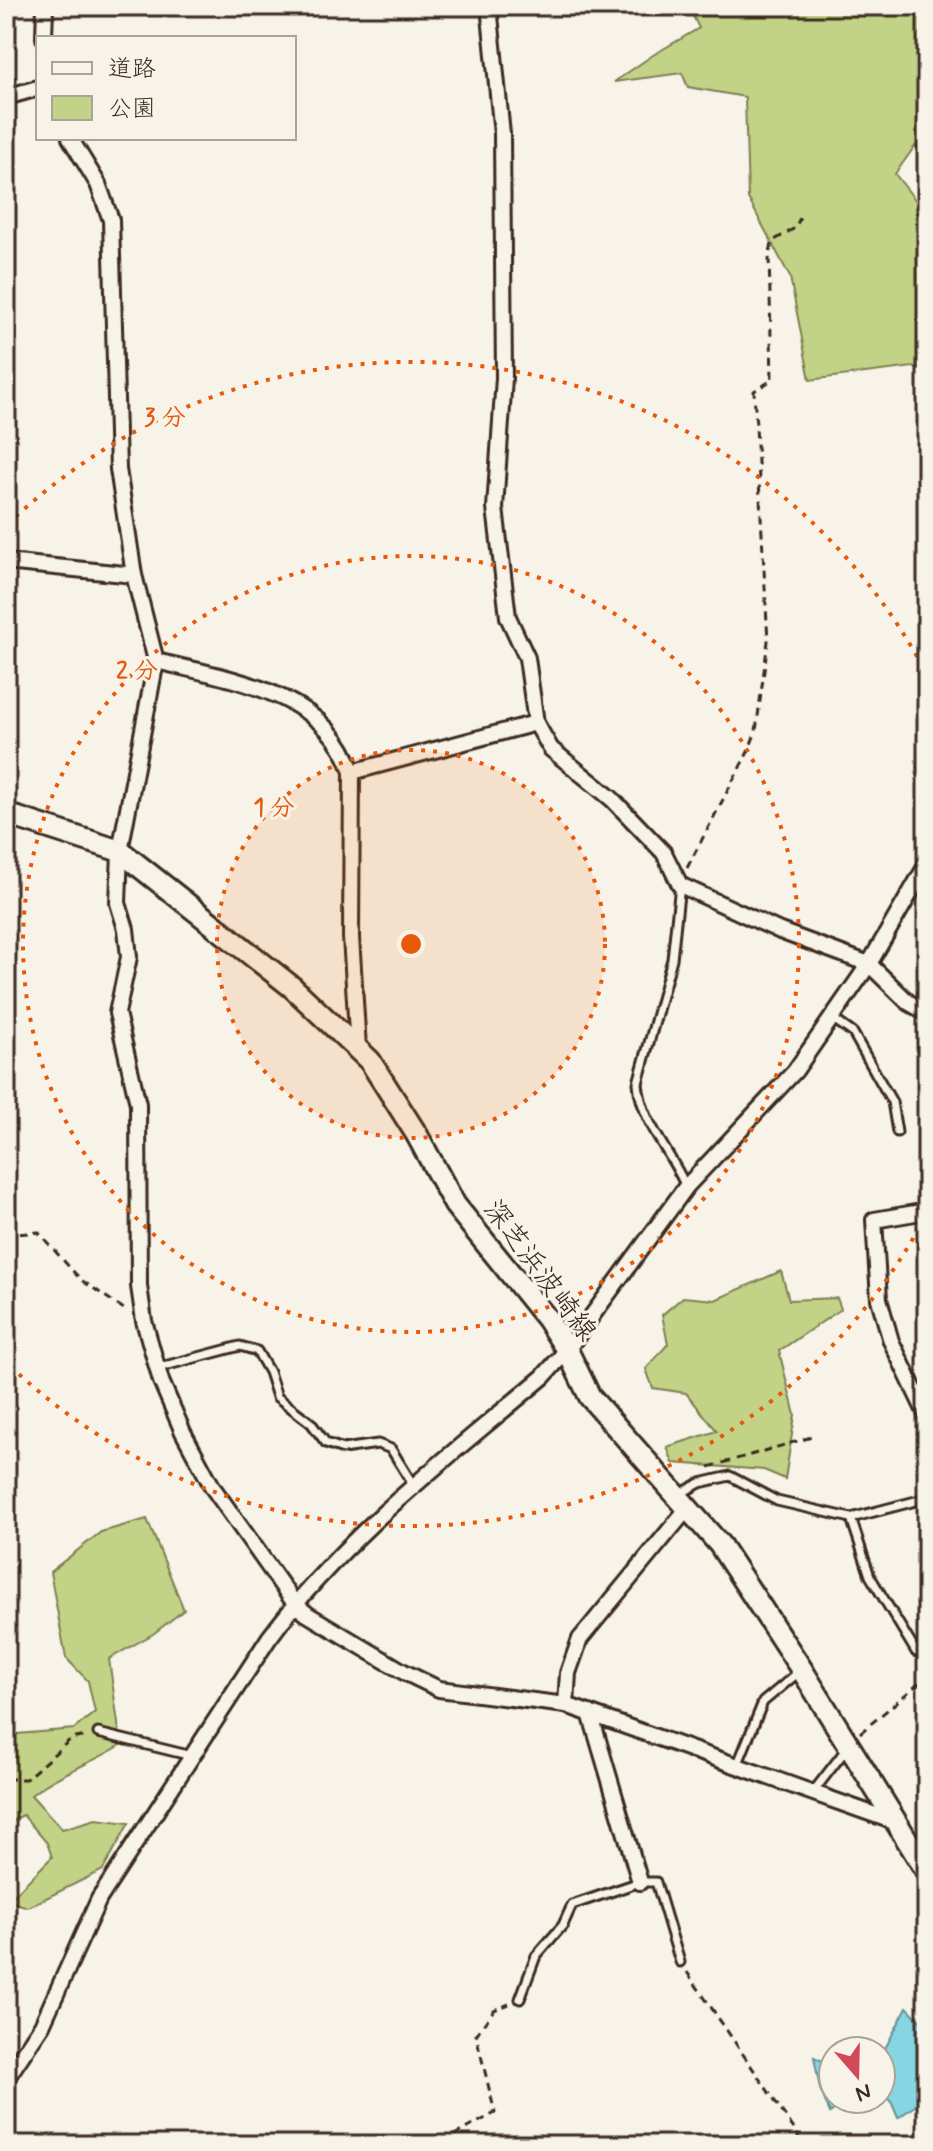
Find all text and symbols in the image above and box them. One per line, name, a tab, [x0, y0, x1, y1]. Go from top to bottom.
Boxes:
legend	[36, 36, 296, 140]
text: 道路	[108, 54, 156, 85]
text: 公園	[108, 94, 156, 125]
text: 3 分	[144, 403, 186, 434]
text: 2 分	[116, 656, 158, 687]
text: 1 分	[253, 793, 295, 824]
centre of rings	[397, 930, 425, 958]
street label: 深芝浜波崎線	[474, 1193, 604, 1349]
north arrow	[817, 2035, 897, 2115]
text: N	[851, 2076, 875, 2108]

